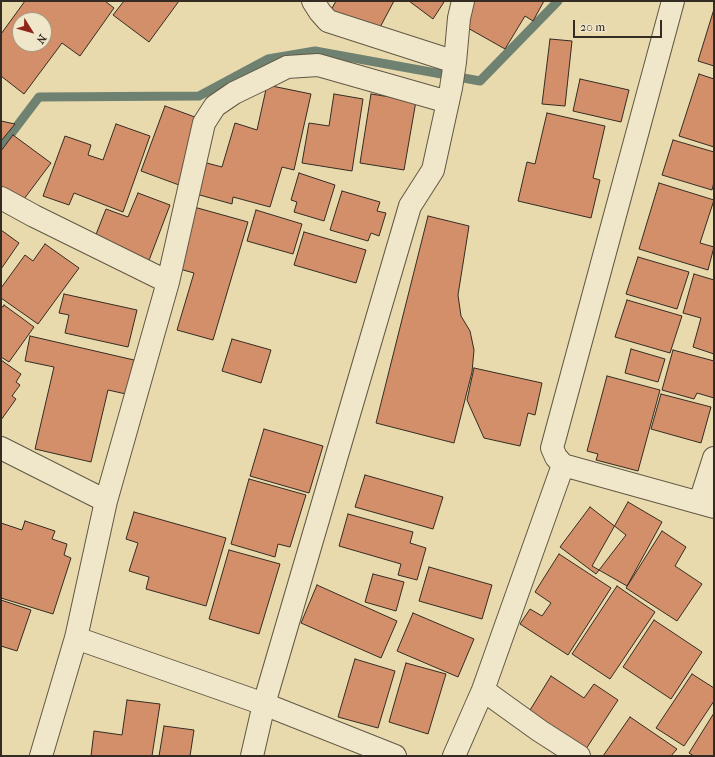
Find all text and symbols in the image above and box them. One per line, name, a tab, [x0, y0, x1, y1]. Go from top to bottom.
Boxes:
north arrow	[12, 12, 52, 52]
scale bar	[575, 12, 664, 38]
text: 20 m	[580, 20, 605, 34]
text: N	[33, 32, 49, 46]

